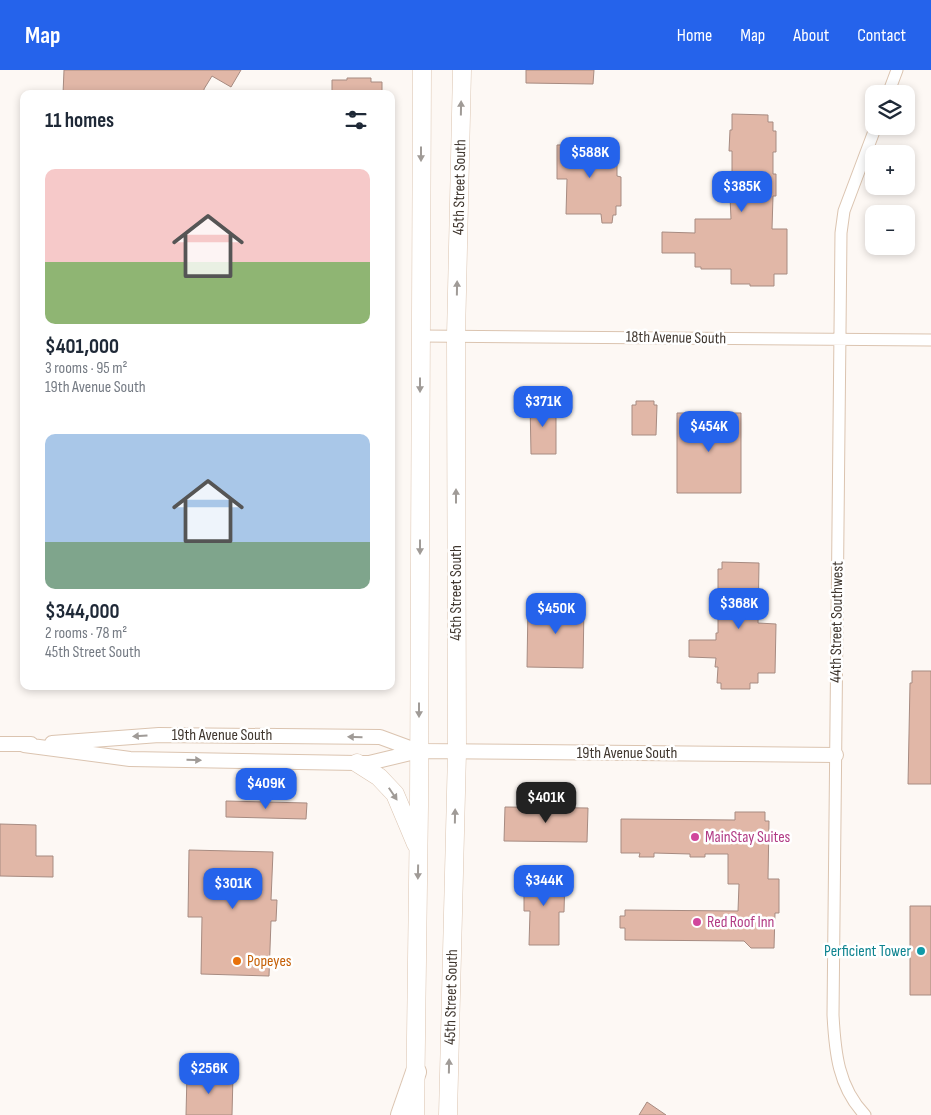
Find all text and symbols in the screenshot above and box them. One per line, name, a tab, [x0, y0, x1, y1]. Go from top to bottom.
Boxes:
text: Map	[25, 21, 60, 50]
text: Home	[677, 25, 712, 46]
text: Map	[740, 25, 765, 46]
text: About	[793, 25, 829, 46]
text: Contact	[857, 25, 906, 46]
map controls	[865, 85, 915, 255]
button: layers	[865, 85, 915, 135]
one-way arrow	[457, 99, 465, 115]
icon: filters	[342, 106, 370, 134]
text: 11 homes	[45, 108, 114, 133]
pin: $588K	[555, 136, 625, 179]
street label: 45th Street South	[449, 139, 470, 235]
text: $588K	[571, 143, 609, 162]
button: +	[865, 145, 915, 195]
one-way arrow	[417, 146, 425, 162]
pin: $385K	[707, 170, 777, 213]
text: $385K	[723, 177, 761, 196]
icon: home	[163, 201, 253, 291]
button: −	[865, 205, 915, 255]
one-way arrow	[453, 279, 461, 295]
street label: 18th Avenue South	[626, 328, 726, 348]
text: $401,000	[45, 334, 119, 359]
text: 3 rooms · 95 m²	[45, 359, 127, 378]
one-way arrow	[416, 377, 424, 393]
text: 19th Avenue South	[45, 378, 146, 397]
pin: $371K	[508, 386, 578, 428]
text: $371K	[525, 392, 561, 411]
pin: $454K	[674, 410, 744, 453]
text: $454K	[690, 417, 728, 436]
icon: home	[163, 466, 253, 556]
one-way arrow	[452, 488, 460, 504]
one-way arrow	[416, 539, 424, 555]
street label: 45th Street South	[447, 545, 466, 641]
street label: 44th Street Southwest	[826, 561, 848, 683]
pin: $368K	[704, 588, 774, 630]
pin: $450K	[521, 592, 591, 635]
text: $368K	[720, 594, 758, 613]
text: $344,000	[45, 599, 119, 624]
text: $450K	[537, 599, 575, 618]
text: 2 rooms · 78 m²	[45, 624, 127, 643]
text: 45th Street South	[45, 643, 141, 662]
one-way arrow	[415, 702, 423, 718]
street label: 19th Avenue South	[172, 726, 272, 745]
one-way arrow	[132, 732, 148, 740]
one-way arrow	[347, 732, 363, 740]
street label: 19th Avenue South	[577, 744, 677, 763]
one-way arrow	[186, 757, 202, 765]
pin: $409K	[231, 768, 301, 810]
text: $409K	[247, 774, 285, 793]
pin: $401K	[511, 782, 581, 824]
one-way arrow	[388, 787, 398, 801]
text: $401K	[527, 788, 565, 807]
one-way arrow	[451, 808, 459, 824]
place label: MainStay Suites	[705, 828, 791, 847]
marker: MainStay Suites	[689, 831, 701, 843]
one-way arrow	[414, 864, 422, 880]
pin: $344K	[509, 864, 579, 907]
pin: $301K	[198, 868, 268, 910]
text: $344K	[525, 871, 563, 890]
text: $301K	[214, 874, 252, 893]
place label: Red Roof Inn	[707, 913, 774, 932]
marker: Red Roof Inn	[691, 916, 703, 928]
place label: Perficient Tower	[824, 942, 911, 961]
marker: Perficient Tower	[915, 945, 927, 957]
street label: 45th Street South	[440, 949, 462, 1045]
place label: Popeyes	[247, 952, 292, 971]
marker: Popeyes	[231, 955, 243, 967]
pin: $256K	[174, 1052, 244, 1095]
one-way arrow	[445, 1058, 453, 1074]
text: $256K	[190, 1059, 228, 1078]

